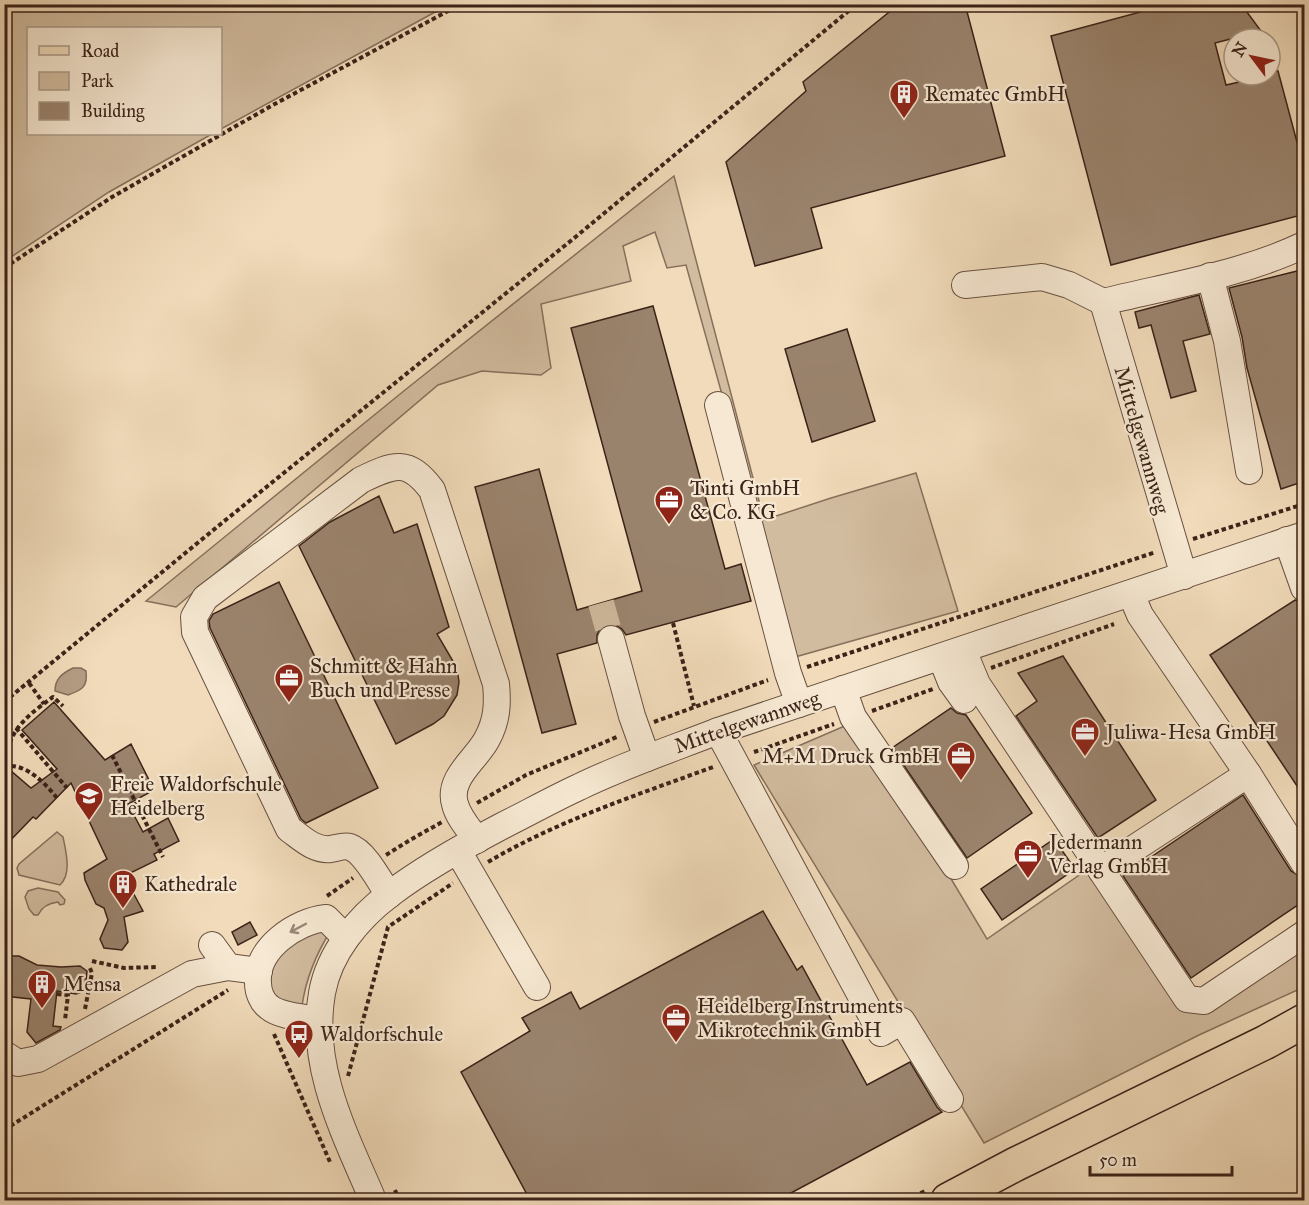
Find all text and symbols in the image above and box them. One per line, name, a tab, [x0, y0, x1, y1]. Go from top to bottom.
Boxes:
legend	[27, 27, 222, 135]
north arrow	[1222, 27, 1282, 87]
text: N	[1228, 38, 1252, 60]
text: Road	[81, 40, 119, 62]
text: Park	[81, 70, 114, 92]
building icon: Rematec GmbH	[888, 78, 920, 120]
place label: Rematec GmbH	[925, 81, 1065, 107]
text: Building	[81, 100, 145, 123]
street label: Mittelgewannweg	[1109, 363, 1176, 517]
place label: Tinti GmbH & Co. KG	[690, 475, 800, 525]
office icon: Tinti GmbH & Co. KG	[653, 484, 685, 526]
place label: Schmitt & Hahn Buch und Presse	[310, 653, 458, 703]
office icon: Schmitt & Hahn Buch und Presse	[273, 662, 305, 704]
street label: Mittelgewannweg	[671, 685, 823, 759]
office icon: Juliwa-Hesa GmbH	[1069, 716, 1101, 758]
place label: Juliwa-Hesa GmbH	[1104, 719, 1276, 745]
office icon: M+M Druck GmbH	[945, 740, 977, 782]
place label: M+M Druck GmbH	[762, 743, 940, 769]
place label: Freie Waldorfschule Heidelberg	[110, 771, 282, 821]
school or university icon: Freie Waldorfschule Heidelberg	[73, 780, 105, 822]
place label: Jedermann Verlag GmbH	[1047, 829, 1168, 879]
office icon: Jedermann Verlag GmbH	[1012, 838, 1044, 880]
building icon: Kathedrale	[107, 868, 139, 910]
place label: Kathedrale	[144, 871, 237, 897]
one-way arrow	[290, 922, 307, 934]
building icon: Mensa	[26, 968, 58, 1010]
place label: Mensa	[63, 971, 121, 997]
place label: Heidelberg Instruments Mikrotechnik GmbH	[697, 993, 903, 1043]
office icon: Heidelberg Instruments Mikrotechnik GmbH	[660, 1002, 692, 1044]
bus stop icon: Waldorfschule	[283, 1018, 315, 1060]
place label: Waldorfschule	[320, 1021, 443, 1047]
scale bar	[1090, 1139, 1232, 1177]
text: 50 m	[1099, 1149, 1137, 1171]

